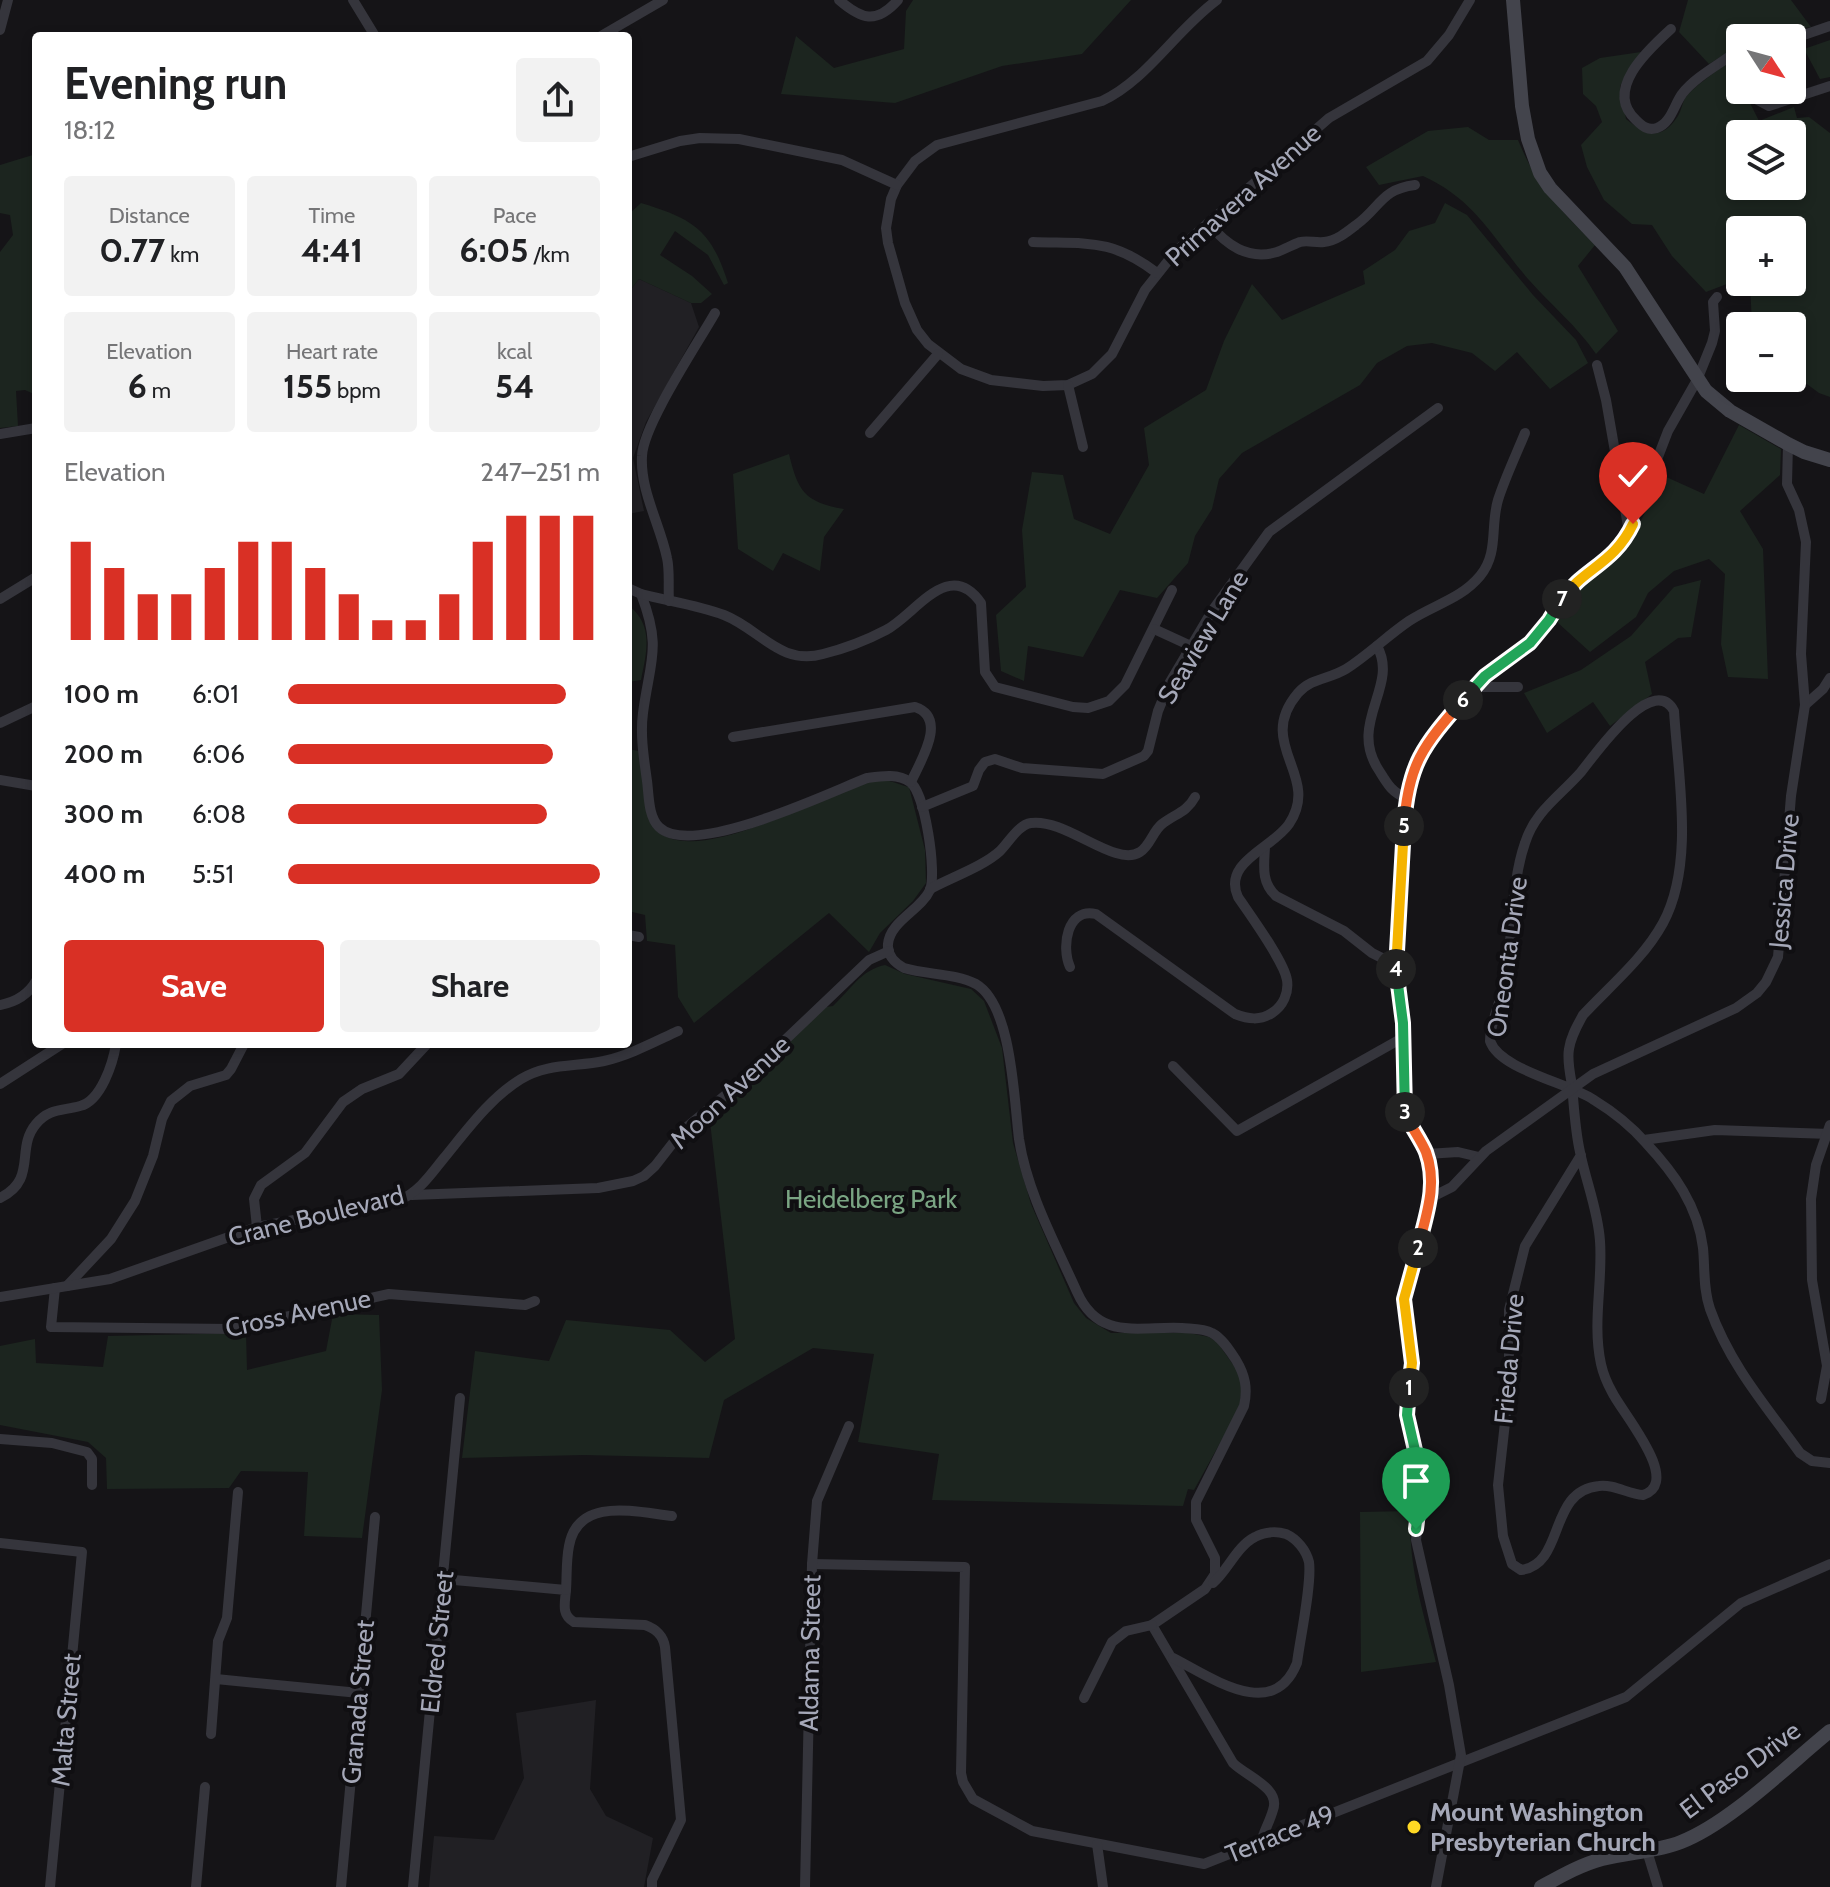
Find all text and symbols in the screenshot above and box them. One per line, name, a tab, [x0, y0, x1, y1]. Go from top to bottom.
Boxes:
north arrow	[1726, 24, 1806, 104]
map controls	[1726, 24, 1806, 392]
text: Evening run	[64, 57, 287, 110]
button: share	[516, 58, 600, 142]
text: 18:12	[64, 114, 116, 146]
street label: Primavera Avenue	[1159, 117, 1327, 273]
button: layers	[1726, 120, 1806, 200]
text: Distance	[109, 202, 190, 229]
text: Time	[309, 202, 355, 229]
text: Pace	[493, 202, 537, 229]
button: +	[1726, 216, 1806, 296]
text: 0.77	[99, 229, 165, 271]
text: 4:41	[301, 229, 363, 271]
text: 6:05	[460, 229, 529, 271]
text: km	[165, 241, 199, 268]
text: /km	[529, 241, 570, 268]
button: −	[1726, 312, 1806, 392]
text: Elevation	[106, 338, 192, 365]
text: Heart rate	[286, 338, 378, 365]
text: kcal	[497, 338, 532, 365]
text: 6	[128, 365, 147, 407]
text: 155	[283, 365, 332, 407]
text: 54	[495, 365, 534, 407]
text: m	[147, 377, 171, 404]
text: bpm	[332, 377, 381, 404]
pin	[1599, 442, 1667, 524]
icon: check	[1611, 454, 1655, 498]
text: Elevation	[64, 456, 166, 488]
text: 247–251 m	[480, 456, 600, 488]
street label: Seaview Lane	[1151, 564, 1255, 710]
pin: 7	[1542, 579, 1582, 619]
text: 7	[1556, 585, 1568, 612]
text: 100 m	[64, 678, 139, 710]
text: 6:01	[192, 678, 239, 710]
pin: 6	[1443, 680, 1483, 720]
text: 6	[1457, 686, 1469, 713]
text: 200 m	[64, 738, 143, 770]
text: 6:06	[192, 738, 245, 770]
text: 300 m	[64, 798, 143, 830]
text: 6:08	[192, 798, 246, 830]
pin: 5	[1384, 806, 1424, 846]
text: 5	[1398, 812, 1410, 839]
street label: Jessica Drive	[1762, 812, 1806, 951]
text: 400 m	[64, 858, 145, 890]
text: 5:51	[192, 858, 234, 890]
street label: Oneonta Drive	[1480, 875, 1534, 1039]
button: Save	[64, 940, 324, 1032]
button: Share	[340, 940, 600, 1032]
pin: 4	[1376, 949, 1416, 989]
text: 4	[1389, 955, 1403, 982]
street label: Moon Avenue	[663, 1028, 797, 1156]
pin: 3	[1385, 1092, 1425, 1132]
text: 3	[1399, 1098, 1411, 1125]
street label: Crane Boulevard	[225, 1179, 407, 1253]
park label: Heidelberg Park	[785, 1183, 957, 1215]
pin: 2	[1398, 1228, 1438, 1268]
text: 2	[1412, 1234, 1424, 1261]
street label: Cross Avenue	[222, 1282, 374, 1344]
street label: Frieda Drive	[1487, 1293, 1531, 1425]
pin: 1	[1389, 1368, 1429, 1408]
text: 1	[1405, 1374, 1413, 1401]
pin	[1382, 1447, 1450, 1529]
icon: arrive	[1394, 1459, 1438, 1503]
street label: Eldred Street	[414, 1569, 460, 1715]
street label: Aldama Street	[793, 1574, 827, 1732]
street label: Granada Street	[335, 1618, 381, 1785]
street label: Malta Street	[44, 1652, 88, 1788]
street label: El Paso Drive	[1673, 1714, 1807, 1826]
place label: Mount Washington Presbyterian Church	[1430, 1796, 1656, 1858]
street label: Terrace 49	[1221, 1798, 1339, 1870]
marker: Mount Washington Presbyterian Church	[1405, 1818, 1423, 1836]

